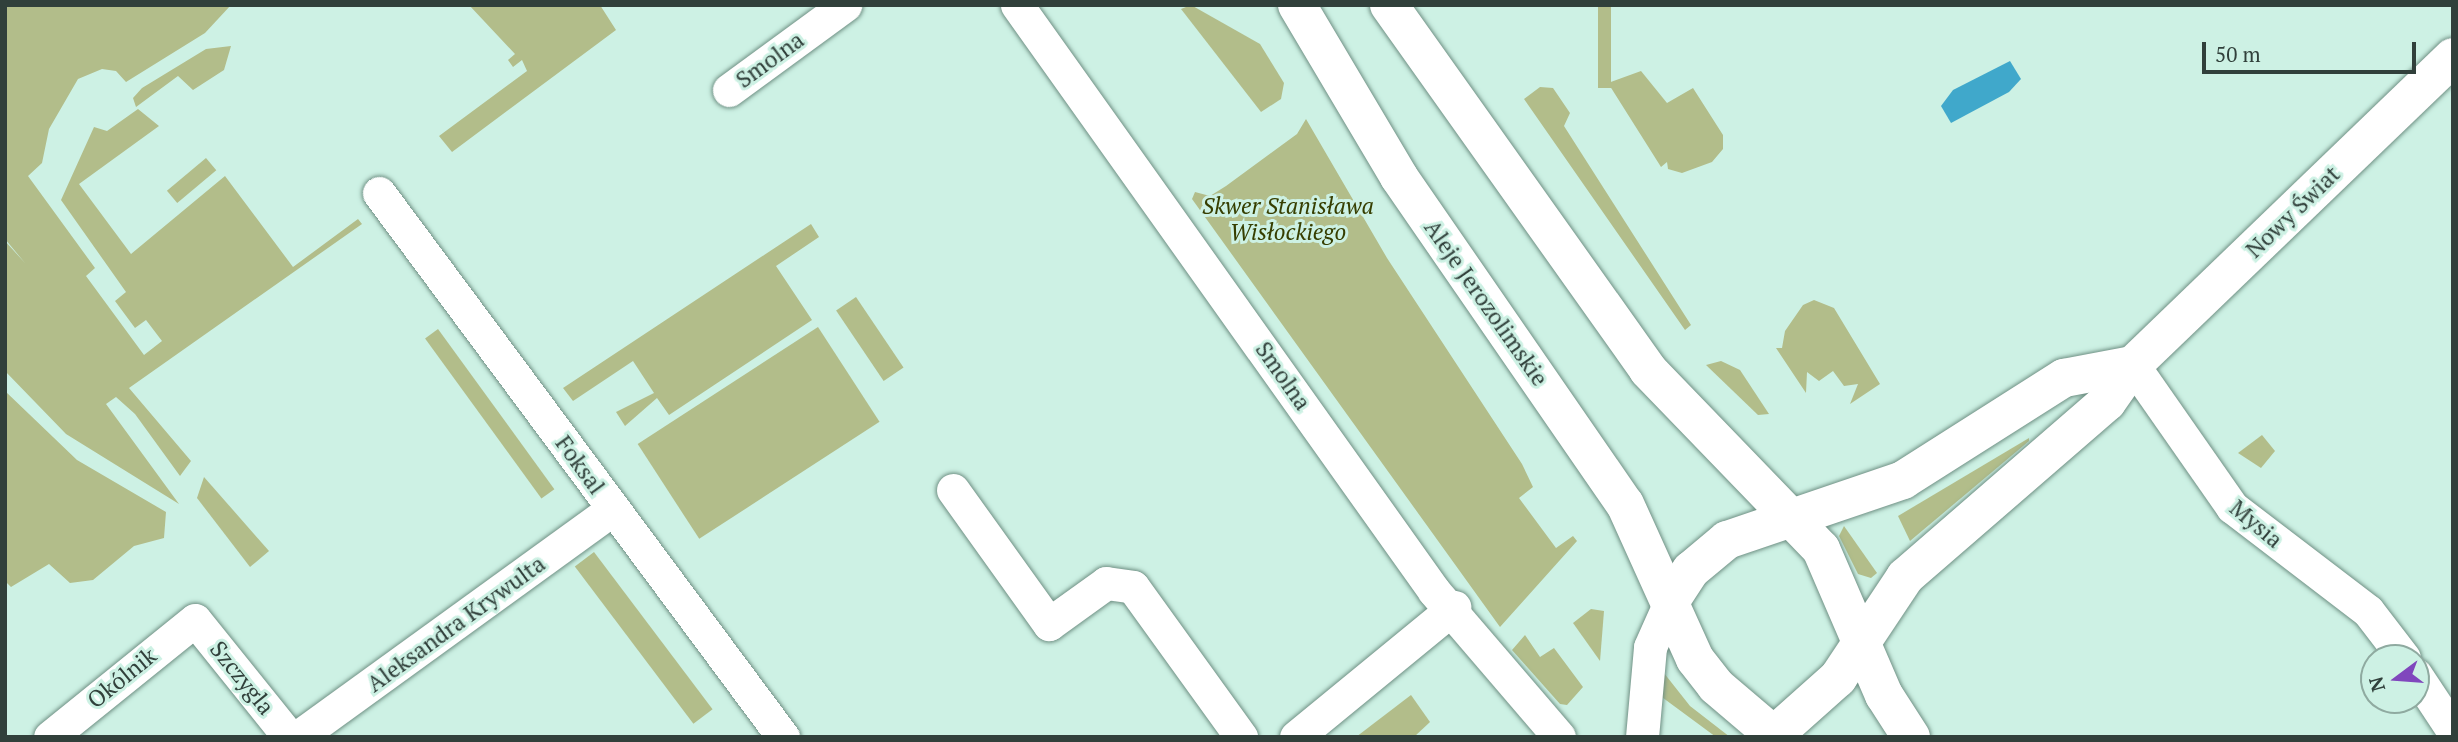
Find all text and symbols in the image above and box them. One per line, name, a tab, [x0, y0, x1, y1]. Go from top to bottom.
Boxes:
street label: Smolna	[731, 26, 809, 94]
scale bar	[2206, 28, 2420, 72]
text: 50 m	[2215, 40, 2261, 68]
street label: Nowy Świat	[2240, 160, 2346, 264]
park label: Skwer Stanisława Wisłockiego	[1202, 192, 1374, 246]
street label: Aleje Jerozolimskie	[1418, 215, 1554, 391]
street label: Smolna	[1250, 337, 1316, 415]
street label: Foksal	[550, 430, 610, 500]
street label: Mysia	[2224, 494, 2288, 554]
street label: Aleksandra Krywulta	[362, 550, 550, 698]
street label: Szczygla	[204, 636, 280, 720]
street label: Okólnik	[82, 642, 162, 714]
north arrow	[2360, 644, 2430, 714]
text: N	[2362, 674, 2390, 695]

